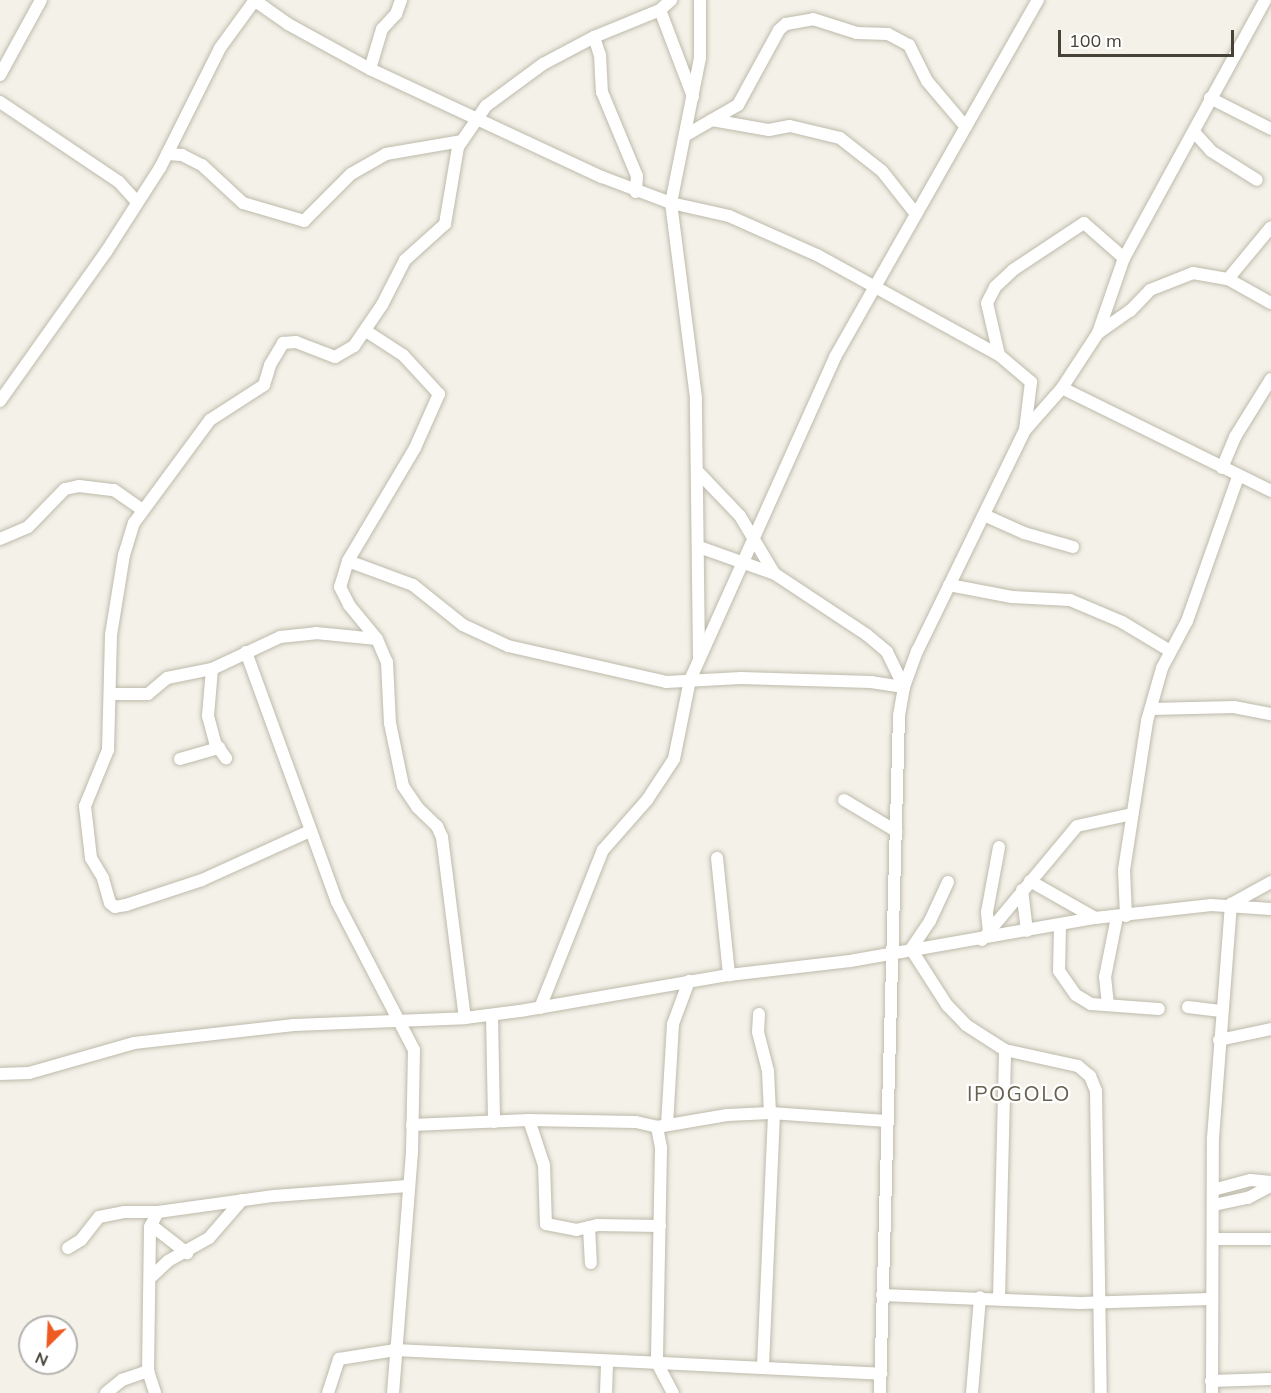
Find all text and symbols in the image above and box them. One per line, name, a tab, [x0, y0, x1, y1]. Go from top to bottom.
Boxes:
scale bar	[1061, 18, 1236, 56]
text: 100 m	[1069, 29, 1122, 52]
district label: IPOGOLO	[967, 1080, 1071, 1106]
north arrow	[18, 1315, 78, 1375]
text: N	[32, 1348, 51, 1371]

